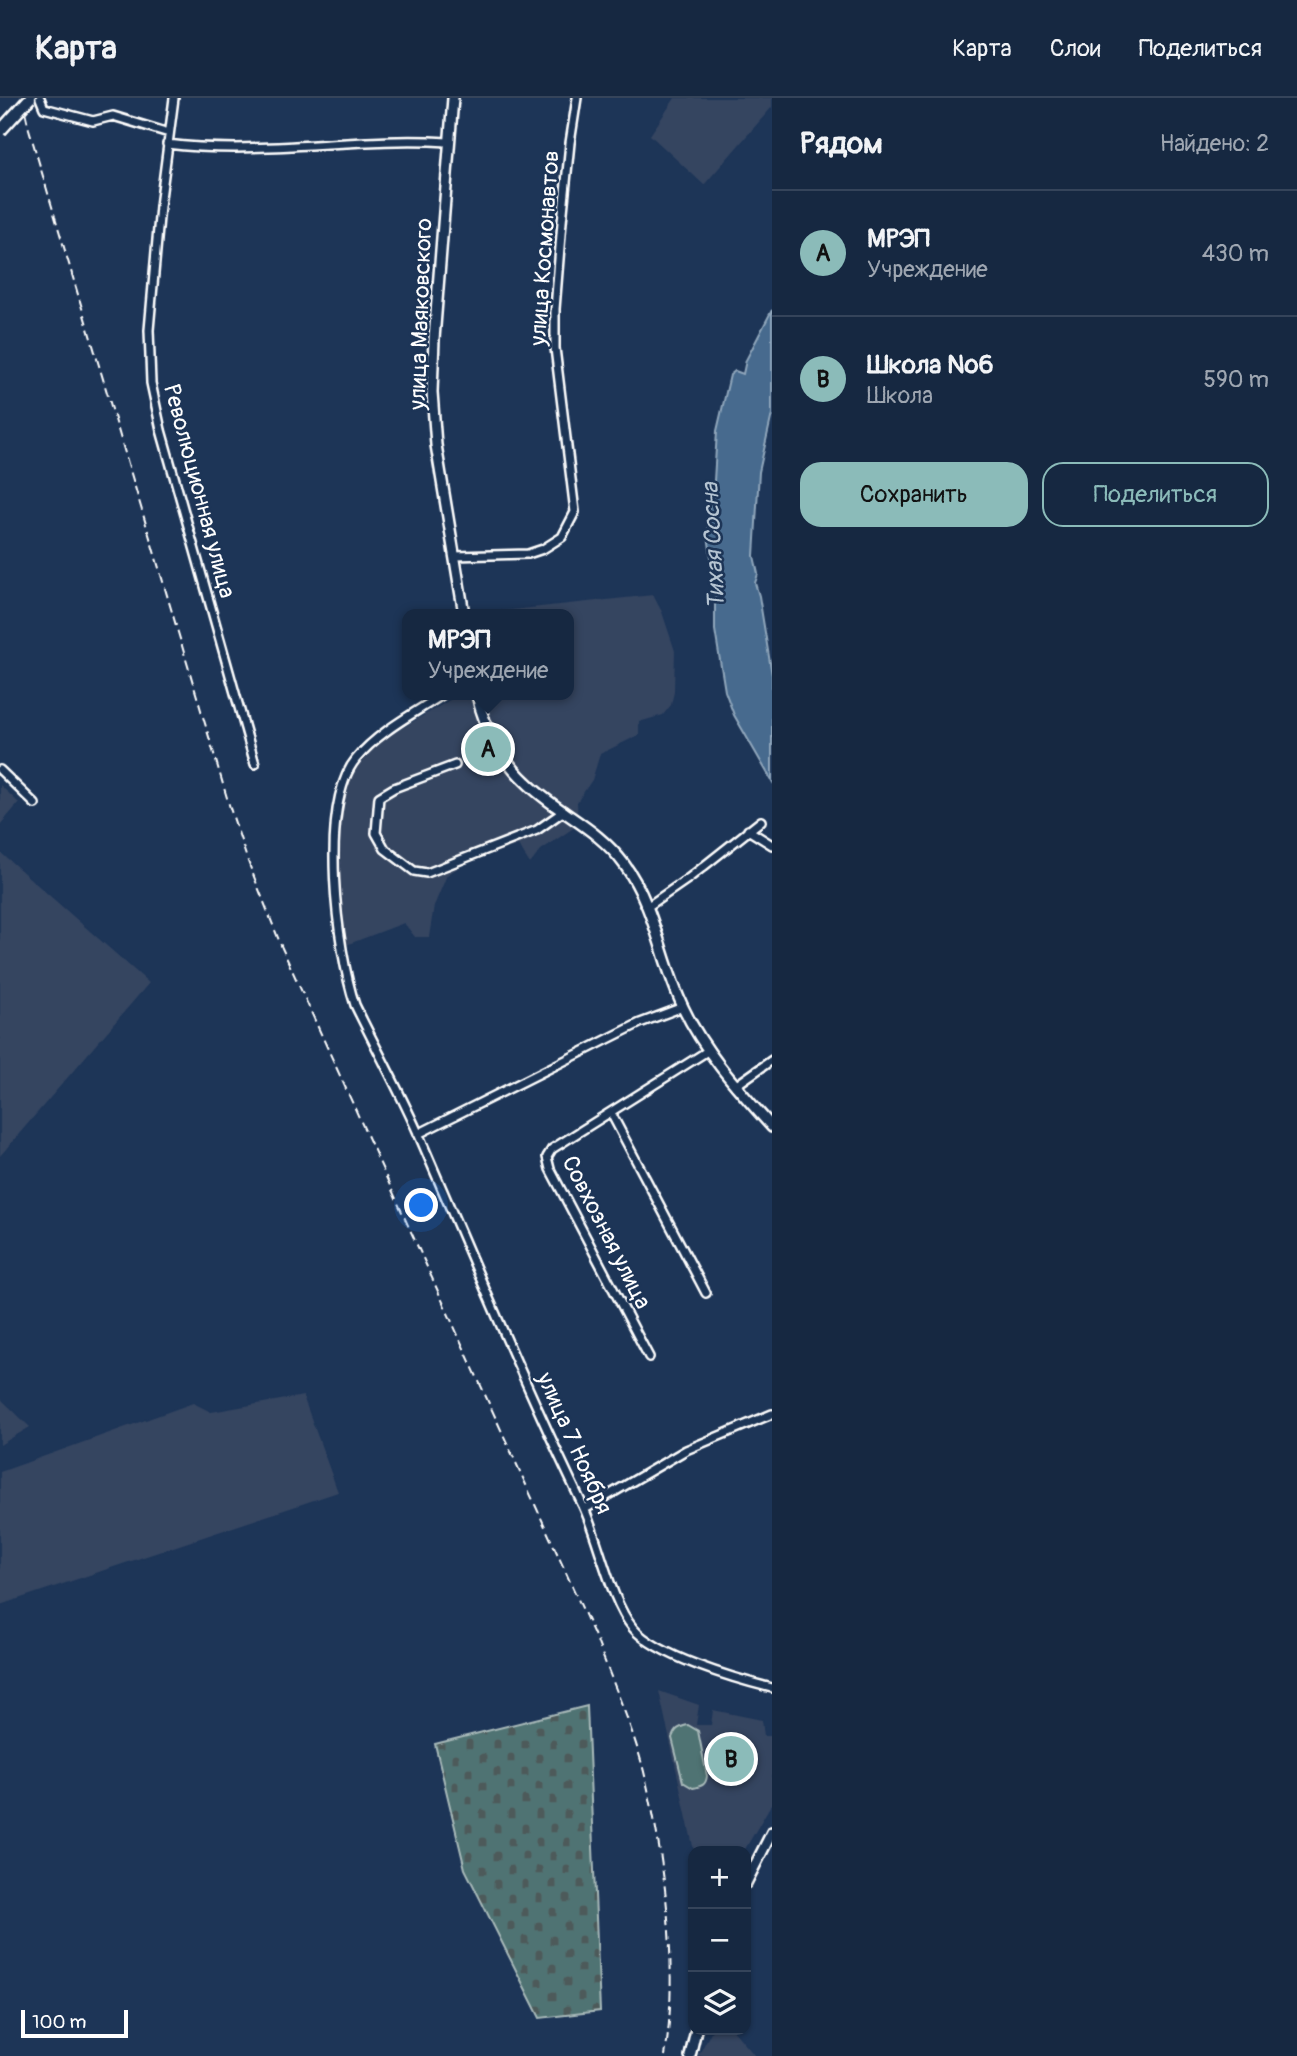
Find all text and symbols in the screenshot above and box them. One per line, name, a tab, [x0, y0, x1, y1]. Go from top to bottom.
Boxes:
text: Карта	[35, 28, 117, 69]
text: Карта	[952, 34, 1012, 63]
text: Слои	[1050, 34, 1101, 63]
text: Поделиться	[1139, 34, 1262, 63]
text: Рядом	[800, 125, 883, 162]
text: Найдено: 2	[1160, 129, 1269, 158]
street label: улица Космонавтов	[523, 149, 566, 348]
street label: улица Маяковского	[403, 218, 438, 411]
text: МРЭП	[867, 223, 930, 255]
text: A	[816, 239, 830, 268]
text: 430 m	[1202, 239, 1269, 268]
text: Учреждение	[867, 255, 988, 284]
text: Школа №6	[867, 349, 994, 381]
text: B	[816, 365, 830, 394]
text: 590 m	[1204, 365, 1269, 394]
street label: Революционная улица	[157, 381, 242, 601]
text: Школа	[867, 381, 933, 410]
button: Сохранить	[800, 462, 1028, 527]
button: Поделиться	[1042, 462, 1269, 527]
water label: Тихая Сосна	[696, 480, 731, 610]
popup	[402, 609, 574, 700]
text: МРЭП	[428, 624, 491, 656]
text: Учреждение	[428, 656, 548, 685]
pin: A	[465, 723, 511, 775]
street label: Совхозная улица	[555, 1151, 658, 1314]
your location	[404, 1188, 438, 1222]
street label: улица 7 Ноября	[530, 1367, 619, 1519]
pin: B	[708, 1733, 754, 1785]
map controls	[688, 1846, 751, 2035]
button: +	[688, 1846, 751, 1909]
button: −	[688, 1909, 751, 1972]
button: layers	[688, 1972, 751, 2035]
scale bar	[21, 2007, 128, 2039]
text: 100 m	[32, 2010, 86, 2034]

